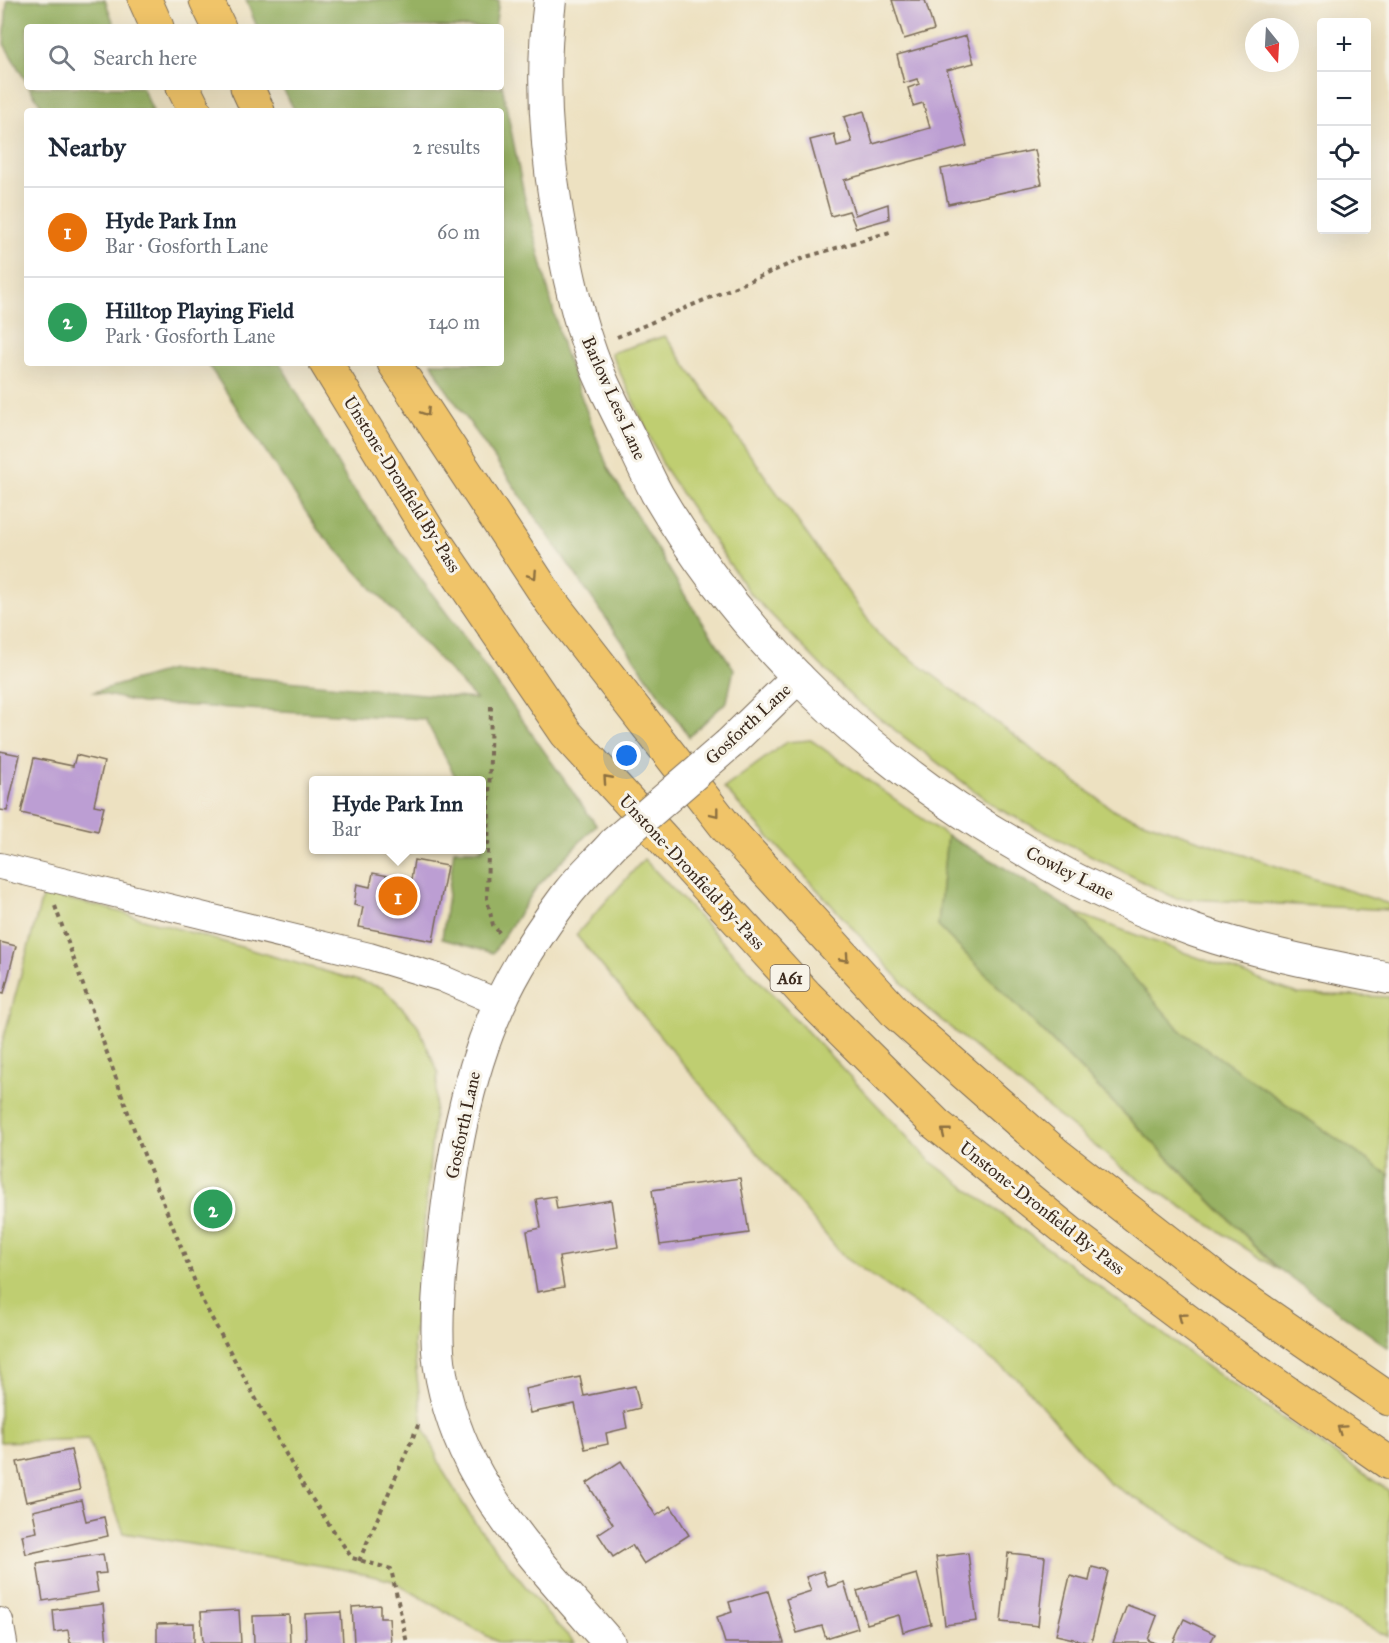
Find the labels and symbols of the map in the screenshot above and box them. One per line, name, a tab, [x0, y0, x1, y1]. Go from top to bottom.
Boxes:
north arrow	[1245, 18, 1299, 72]
street label: Barlow Lees Lane	[577, 333, 651, 463]
street label: Unstone-Dronfield By-Pass	[339, 392, 465, 576]
one-way arrow	[419, 405, 430, 416]
one-way arrow	[525, 569, 537, 579]
street label: Gosforth Lane	[701, 679, 795, 769]
your location	[612, 741, 641, 770]
one-way arrow	[603, 775, 614, 786]
street label: Unstone-Dronfield By-Pass	[614, 790, 770, 954]
one-way arrow	[708, 806, 719, 817]
street label: Cowley Lane	[1022, 841, 1118, 905]
pin: 1	[378, 874, 418, 918]
one-way arrow	[838, 951, 849, 962]
road number: A61	[770, 965, 810, 991]
street label: Gosforth Lane	[441, 1069, 485, 1181]
one-way arrow	[941, 1128, 952, 1139]
street label: Unstone-Dronfield By-Pass	[955, 1136, 1129, 1280]
pin: 2	[194, 1186, 232, 1232]
one-way arrow	[1177, 1313, 1188, 1324]
one-way arrow	[1336, 1425, 1347, 1436]

